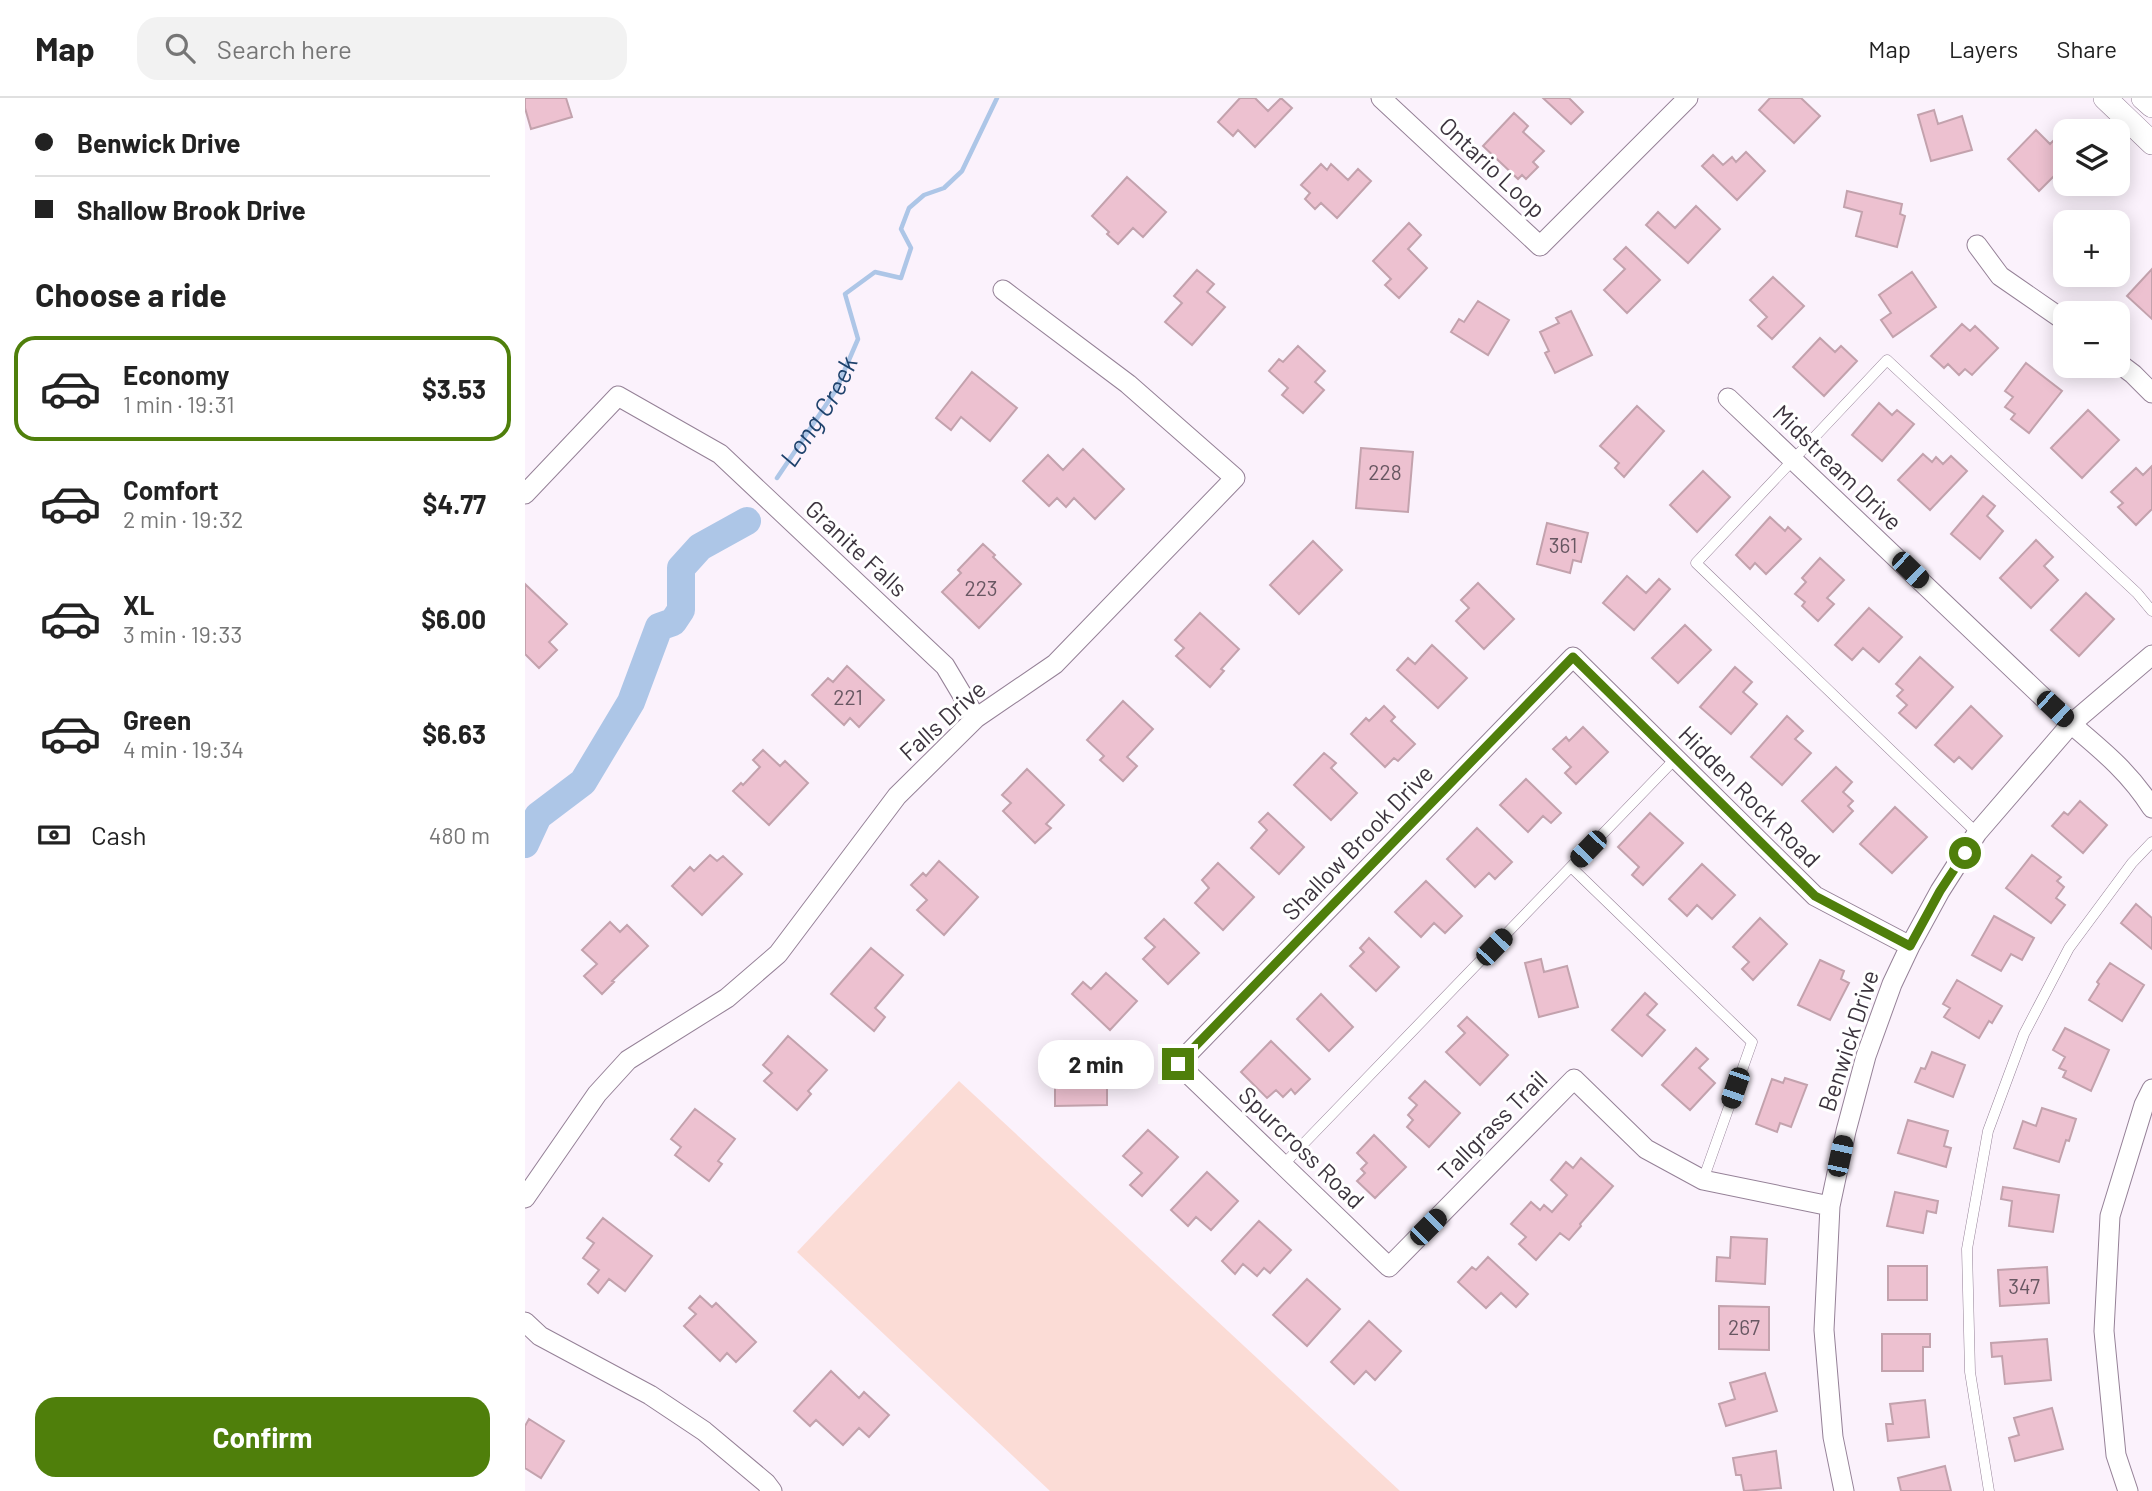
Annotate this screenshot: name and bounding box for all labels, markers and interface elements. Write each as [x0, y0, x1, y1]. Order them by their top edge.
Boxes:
search box [137, 17, 627, 80]
text: Map [35, 28, 95, 68]
icon: search [161, 29, 199, 67]
text: Search here [217, 33, 352, 64]
text: Map [1868, 34, 1911, 63]
text: Layers [1949, 34, 2018, 63]
text: Share [2056, 34, 2117, 63]
street label: Ontario Loop [1434, 110, 1552, 223]
map controls [2053, 119, 2130, 378]
button: layers [2053, 119, 2130, 196]
text: Benwick Drive [77, 127, 241, 158]
text: Shallow Brook Drive [77, 194, 306, 225]
button: + [2053, 210, 2130, 287]
text: Choose a ride [35, 275, 227, 313]
button: − [2053, 301, 2130, 378]
water label: Long Creek [772, 351, 863, 472]
icon: car [39, 357, 102, 420]
text: Economy [123, 359, 229, 390]
text: $3.53 [422, 373, 486, 404]
text: 1 min · 19:31 [123, 390, 235, 418]
street label: Midstream Drive [1767, 398, 1909, 536]
house number: 228 [1368, 459, 1402, 484]
icon: car [39, 472, 102, 535]
text: Comfort [123, 474, 219, 505]
text: $4.77 [423, 488, 486, 519]
street label: Granite Falls [800, 494, 914, 602]
text: 2 min · 19:32 [123, 505, 243, 533]
house number: 361 [1549, 532, 1577, 557]
car [1888, 548, 1933, 592]
house number: 223 [964, 575, 998, 600]
icon: car [39, 587, 102, 650]
text: XL [123, 589, 154, 620]
text: $6.00 [421, 603, 486, 634]
text: 3 min · 19:33 [123, 620, 242, 648]
street label: Falls Drive [893, 674, 991, 766]
house number: 221 [833, 684, 863, 709]
car [2033, 687, 2078, 731]
icon: car [39, 702, 102, 765]
text: Green [123, 704, 191, 735]
text: $6.63 [422, 718, 486, 749]
street label: Hidden Rock Road [1673, 719, 1827, 873]
text: 4 min · 19:34 [123, 735, 244, 763]
street label: Shallow Brook Drive [1275, 758, 1439, 926]
icon: cash [35, 816, 73, 854]
text: Cash [91, 819, 146, 850]
text: 480 m [429, 821, 490, 849]
car [1566, 827, 1611, 871]
route start [1949, 837, 1981, 869]
car [1472, 925, 1517, 969]
street label: Benwick Drive [1811, 966, 1884, 1115]
callout: 2 min [1038, 1040, 1153, 1088]
route end [1162, 1048, 1194, 1080]
text: 2 min [1068, 1050, 1124, 1078]
street label: Tallgrass Trail [1431, 1064, 1553, 1186]
car [1719, 1065, 1752, 1111]
street label: Spurcross Road [1233, 1080, 1371, 1214]
car [1826, 1133, 1855, 1179]
car [1406, 1205, 1451, 1249]
house number: 347 [2008, 1273, 2040, 1298]
house number: 267 [1728, 1314, 1760, 1339]
button: Confirm [35, 1397, 490, 1477]

